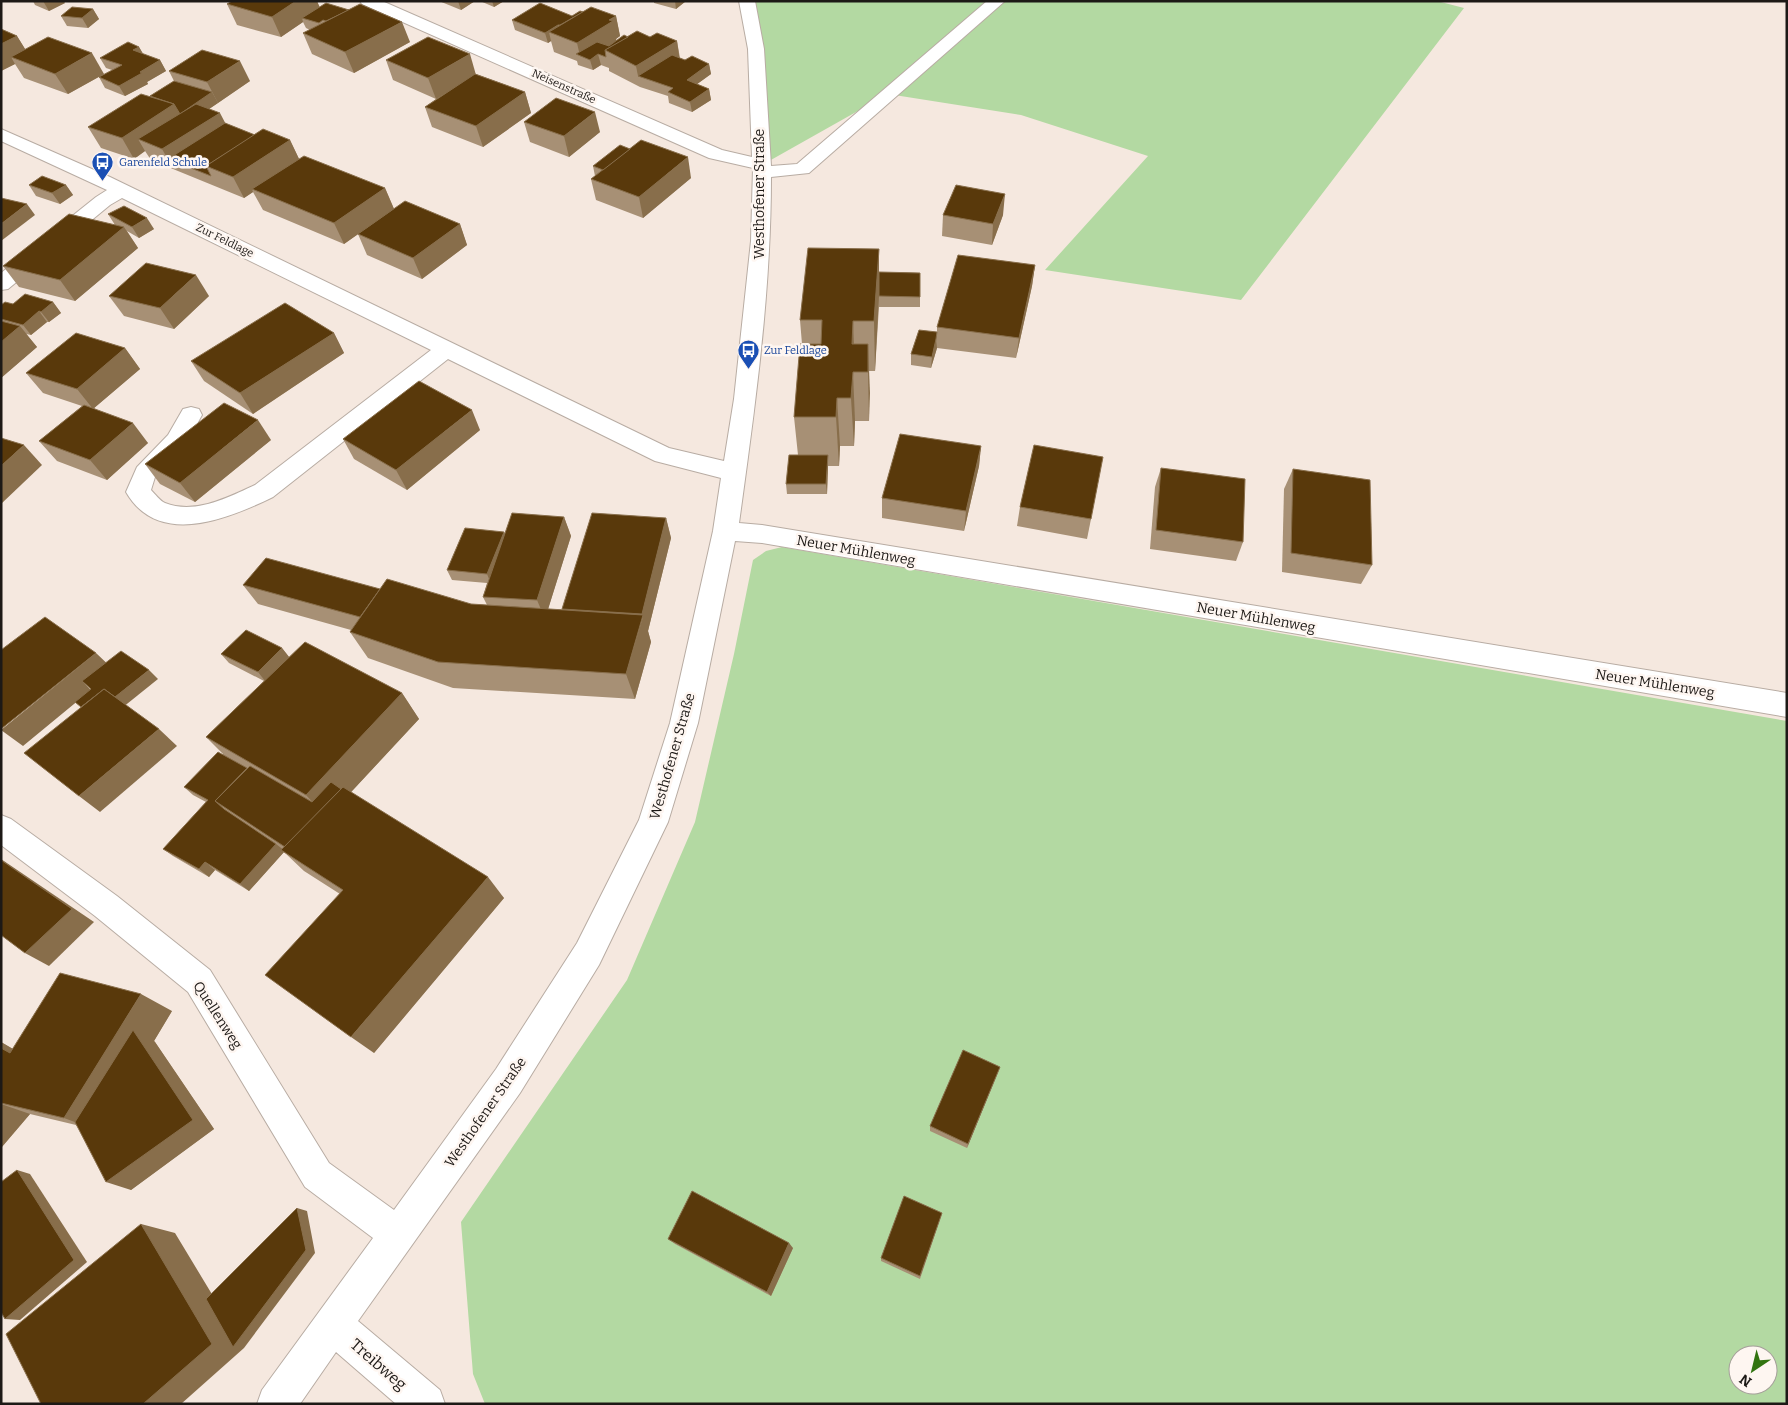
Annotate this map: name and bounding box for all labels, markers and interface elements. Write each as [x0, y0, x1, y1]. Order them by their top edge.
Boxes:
street label: Neisenstraße [530, 67, 598, 106]
street label: Westhofener Straße [751, 129, 768, 259]
bus stop icon: Garenfeld Schule [91, 150, 115, 181]
place label: Garenfeld Schule [119, 156, 207, 169]
street label: Zur Feldlage [194, 221, 256, 260]
bus stop icon: Zur Feldlage [736, 338, 760, 369]
place label: Zur Feldlage [764, 344, 827, 357]
street label: Neuer Mühlenweg [795, 532, 917, 569]
street label: Neuer Mühlenweg [1195, 599, 1317, 636]
street label: Neuer Mühlenweg [1594, 666, 1716, 701]
street label: Westhofener Straße [646, 691, 699, 821]
street label: Quellenweg [189, 978, 246, 1053]
street label: Westhofener Straße [441, 1054, 530, 1171]
street label: Treibweg [347, 1335, 411, 1394]
north arrow [1728, 1345, 1778, 1395]
text: N [1736, 1370, 1755, 1390]

